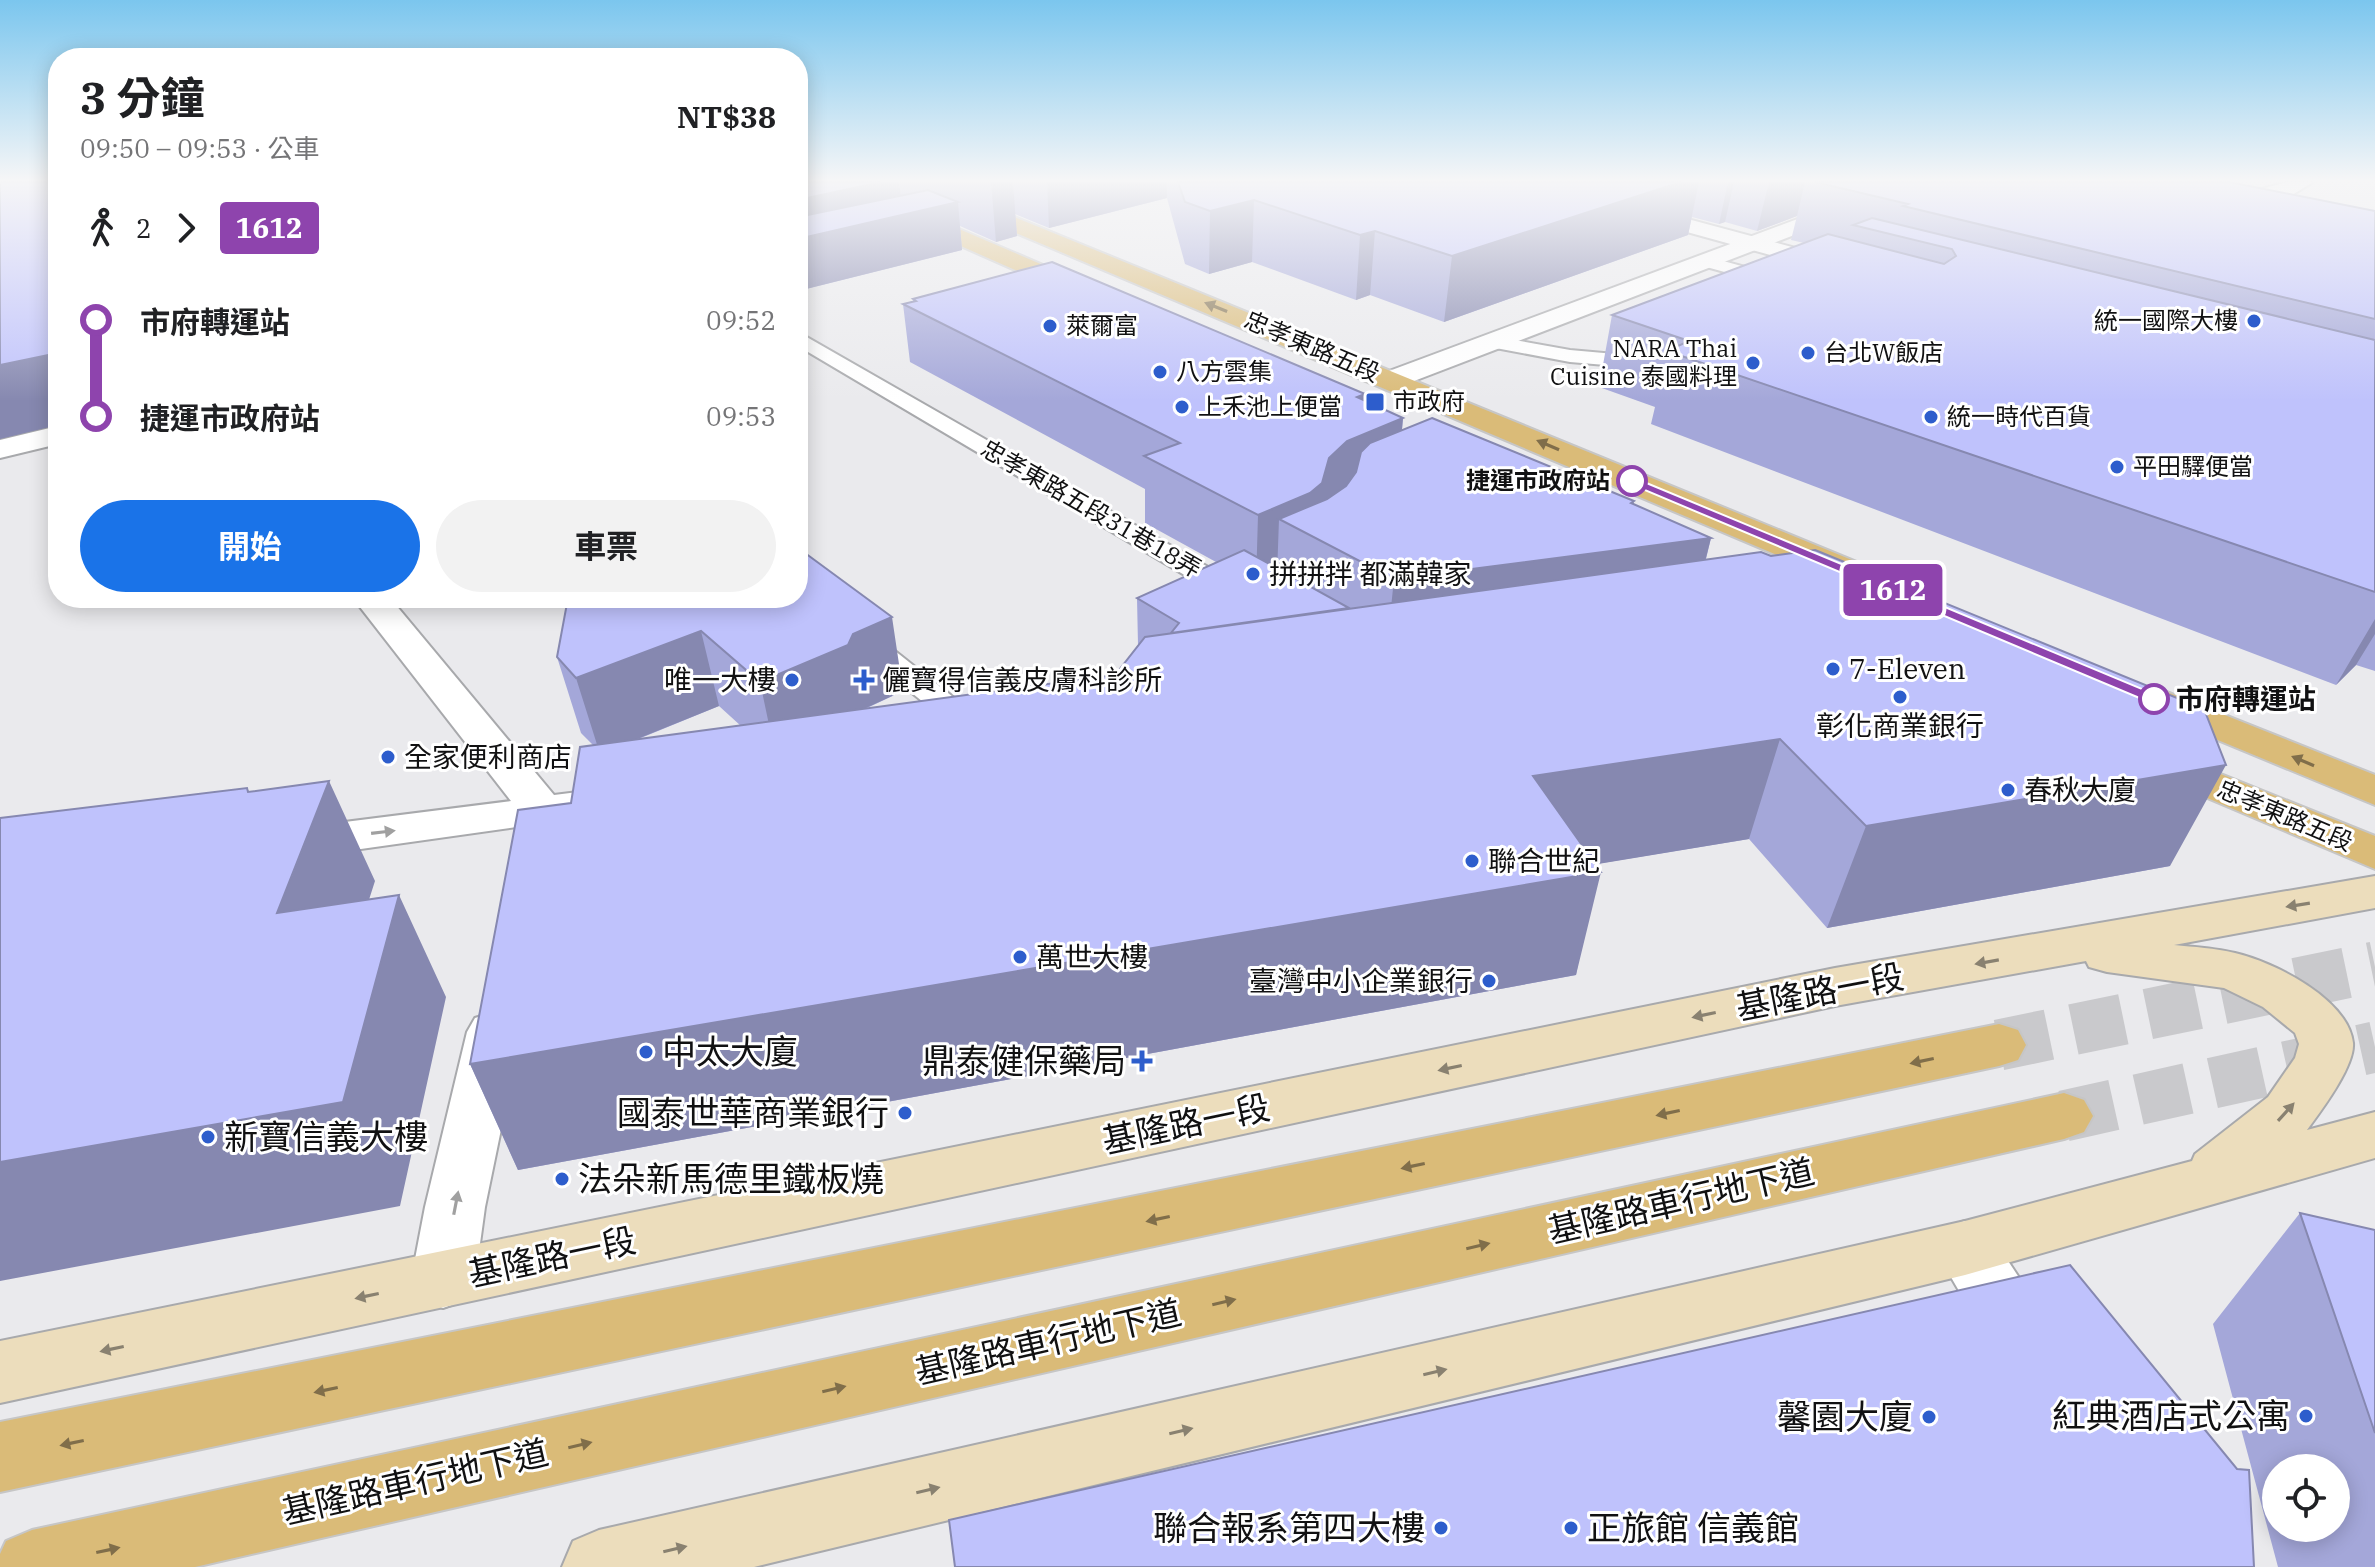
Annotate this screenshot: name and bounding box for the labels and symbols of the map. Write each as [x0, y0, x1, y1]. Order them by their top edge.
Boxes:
one-way arrow [1204, 300, 1228, 313]
street label: 忠孝東路五段 [1240, 303, 1385, 389]
place label: 統一國際大樓 [2094, 304, 2238, 336]
place label: 萊爾富 [1066, 309, 1138, 341]
marker: 統一國際大樓 [2245, 312, 2263, 330]
marker: 萊爾富 [1041, 317, 1059, 335]
place label: NARA Thai Cuisine 泰國料理 [1550, 332, 1737, 392]
place label: 台北W飯店 [1824, 336, 1943, 368]
marker: 台北W飯店 [1799, 344, 1817, 362]
marker: NARA Thai Cuisine 泰國料理 [1744, 354, 1762, 372]
place label: 八方雲集 [1176, 355, 1272, 387]
marker: 八方雲集 [1151, 363, 1169, 381]
place label: 市政府 [1393, 385, 1465, 417]
place label: 上禾池上便當 [1198, 390, 1342, 422]
marker: 市政府 [1364, 391, 1386, 413]
marker: 上禾池上便當 [1173, 398, 1191, 416]
place label: 統一時代百貨 [1947, 400, 2091, 432]
marker: 統一時代百貨 [1922, 408, 1940, 426]
street label: 忠孝東路五段31巷18弄 [975, 432, 1208, 584]
one-way arrow [1536, 439, 1560, 452]
place label: 平田驛便當 [2133, 450, 2253, 482]
marker: 平田驛便當 [2108, 458, 2126, 476]
place label: 捷運市政府站 [1466, 464, 1610, 496]
marker: 捷運市政府站 [1617, 466, 1647, 496]
place label: 拼拼拌 都滿韓家 [1269, 555, 1472, 592]
line badge: 1612 [1837, 564, 1949, 616]
marker: 拼拼拌 都滿韓家 [1244, 565, 1262, 583]
place label: 7-Eleven [1849, 650, 1966, 687]
marker: 7-Eleven [1824, 660, 1842, 678]
place label: 唯一大樓 [664, 661, 776, 698]
place label: 儷寶得信義皮膚科診所 [882, 661, 1162, 698]
marker: 儷寶得信義皮膚科診所 [853, 669, 875, 691]
marker: 唯一大樓 [783, 671, 801, 689]
place label: 市府轉運站 [2176, 680, 2316, 717]
marker: 市府轉運站 [2139, 684, 2169, 714]
marker: 彰化商業銀行 [1891, 688, 1909, 706]
place label: 彰化商業銀行 [1816, 707, 1984, 744]
place label: 全家便利商店 [404, 738, 572, 775]
marker: 全家便利商店 [379, 748, 397, 766]
one-way arrow [2291, 755, 2315, 768]
place label: 春秋大廈 [2024, 771, 2136, 808]
street label: 忠孝東路五段 [2213, 772, 2358, 858]
marker: 春秋大廈 [1999, 781, 2017, 799]
one-way arrow [371, 825, 396, 838]
place label: 聯合世紀 [1488, 842, 1600, 879]
marker: 聯合世紀 [1463, 852, 1481, 870]
one-way arrow [2285, 899, 2310, 911]
place label: 萬世大樓 [1036, 938, 1148, 975]
marker: 萬世大樓 [1011, 948, 1029, 966]
street label: 基隆路一段 [1732, 953, 1907, 1029]
one-way arrow [1974, 956, 1999, 968]
place label: 臺灣中小企業銀行 [1249, 962, 1473, 999]
marker: 臺灣中小企業銀行 [1480, 972, 1498, 990]
one-way arrow [1692, 1009, 1717, 1022]
place label: 中太大廈 [662, 1029, 798, 1073]
place label: 鼎泰健保藥局 [922, 1038, 1126, 1082]
marker: 中太大廈 [637, 1043, 655, 1061]
marker: 鼎泰健保藥局 [1133, 1052, 1151, 1070]
one-way arrow [1910, 1055, 1935, 1068]
one-way arrow [1437, 1062, 1462, 1075]
street label: 基隆路一段 [1098, 1084, 1274, 1162]
place label: 國泰世華商業銀行 [617, 1090, 889, 1134]
one-way arrow [2277, 1102, 2295, 1122]
marker: 國泰世華商業銀行 [896, 1104, 914, 1122]
one-way arrow [1655, 1107, 1680, 1120]
place label: 新寶信義大樓 [224, 1114, 428, 1158]
marker: 新寶信義大樓 [199, 1128, 217, 1146]
street label: 基隆路車行地下道 [1543, 1148, 1818, 1252]
place label: 法朵新馬德里鐵板燒 [578, 1156, 884, 1200]
one-way arrow [1400, 1160, 1425, 1173]
marker: 法朵新馬德里鐵板燒 [553, 1170, 571, 1188]
one-way arrow [451, 1191, 463, 1216]
one-way arrow [1146, 1213, 1171, 1225]
street label: 基隆路一段 [464, 1217, 640, 1295]
one-way arrow [1466, 1239, 1491, 1252]
street label: 基隆路車行地下道 [910, 1289, 1185, 1393]
one-way arrow [354, 1290, 379, 1303]
one-way arrow [1212, 1295, 1237, 1308]
one-way arrow [99, 1343, 124, 1355]
one-way arrow [1422, 1365, 1447, 1378]
one-way arrow [822, 1382, 847, 1395]
one-way arrow [314, 1384, 339, 1397]
place label: 紅典酒店式公寓 [2052, 1393, 2290, 1437]
place label: 馨園大廈 [1777, 1394, 1913, 1438]
marker: 紅典酒店式公寓 [2297, 1407, 2315, 1425]
marker: 馨園大廈 [1920, 1408, 1938, 1426]
one-way arrow [1169, 1424, 1194, 1437]
street label: 基隆路車行地下道 [277, 1429, 552, 1533]
one-way arrow [59, 1437, 84, 1450]
one-way arrow [568, 1438, 593, 1451]
one-way arrow [916, 1483, 941, 1496]
place label: 聯合報系第四大樓 [1153, 1505, 1425, 1549]
place label: 正旅館 信義館 [1587, 1505, 1799, 1549]
marker: 聯合報系第四大樓 [1432, 1519, 1450, 1537]
marker: 正旅館 信義館 [1562, 1519, 1580, 1537]
one-way arrow [663, 1542, 688, 1555]
one-way arrow [96, 1543, 121, 1556]

